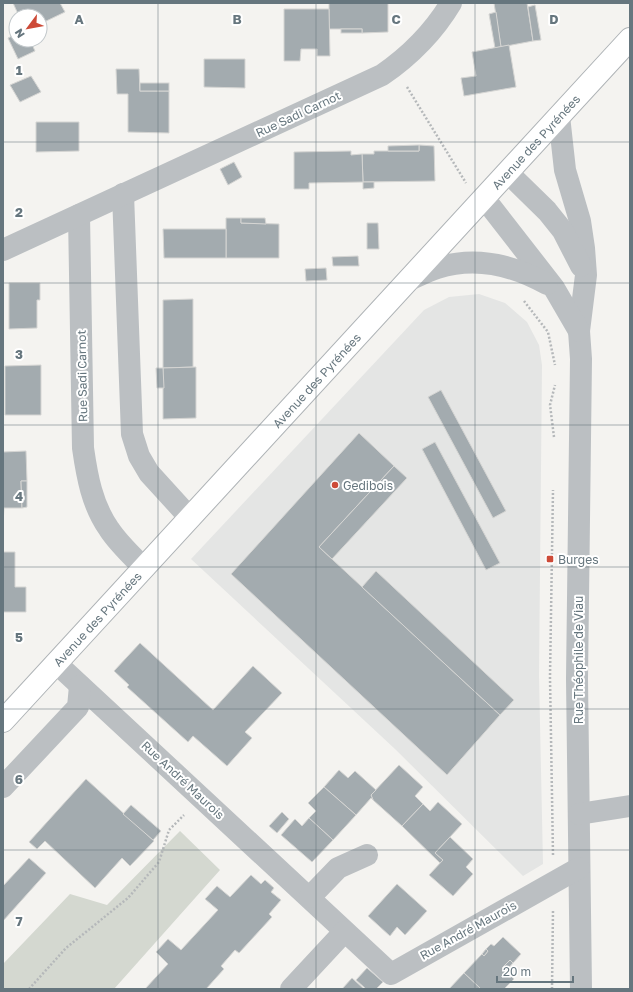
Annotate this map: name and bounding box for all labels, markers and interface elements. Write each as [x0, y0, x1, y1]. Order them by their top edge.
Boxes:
north arrow [8, 8, 48, 48]
text: A [74, 11, 84, 27]
text: B [232, 11, 242, 27]
text: C [391, 11, 401, 27]
text: D [549, 11, 559, 27]
text: N [11, 27, 27, 41]
text: 1 [16, 62, 23, 78]
street label: Rue Sadi Carnot [253, 88, 343, 140]
street label: Avenue des Pyrénées [488, 91, 583, 192]
text: 2 [15, 204, 23, 220]
street label: Rue Sadi Carnot [74, 330, 90, 422]
street label: Avenue des Pyrénées [269, 330, 364, 431]
text: 3 [15, 346, 23, 362]
place label: Gedibois [343, 478, 393, 493]
marker: Gedibois [330, 480, 340, 490]
text: 4 [15, 488, 23, 504]
place label: Burges [558, 552, 599, 567]
marker: Burges [545, 554, 555, 564]
street label: Avenue des Pyrénées [50, 568, 144, 669]
street label: Rue Théophile de Viau [571, 596, 586, 724]
text: 5 [15, 629, 23, 645]
street label: Rue André Maurois [138, 738, 228, 822]
text: 6 [15, 771, 23, 787]
street label: Rue André Maurois [417, 897, 519, 963]
text: 7 [15, 913, 23, 929]
scale bar [497, 958, 573, 984]
text: 20 m [503, 964, 531, 979]

